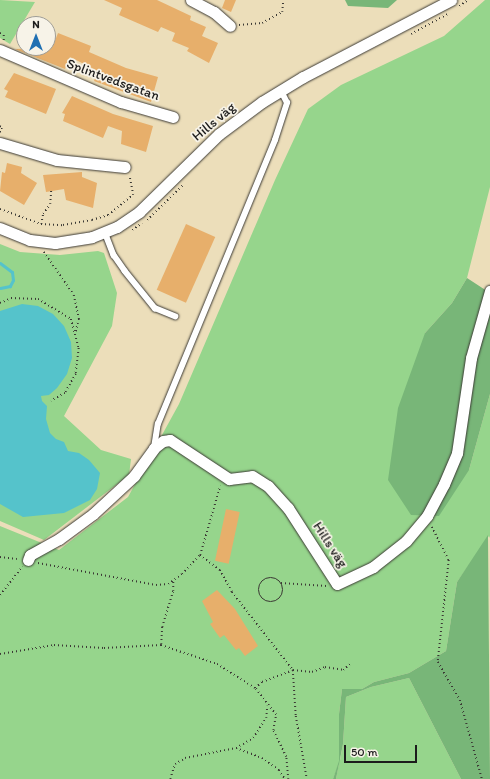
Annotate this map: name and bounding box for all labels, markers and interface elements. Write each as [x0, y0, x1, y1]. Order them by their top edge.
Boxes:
north arrow [16, 16, 56, 56]
text: N [32, 18, 40, 31]
street label: Splintvedsgatan [64, 55, 162, 105]
street label: Hills väg [189, 99, 239, 145]
street label: Hills väg [309, 519, 351, 571]
scale bar [346, 737, 419, 763]
text: 50 m [351, 745, 377, 759]

